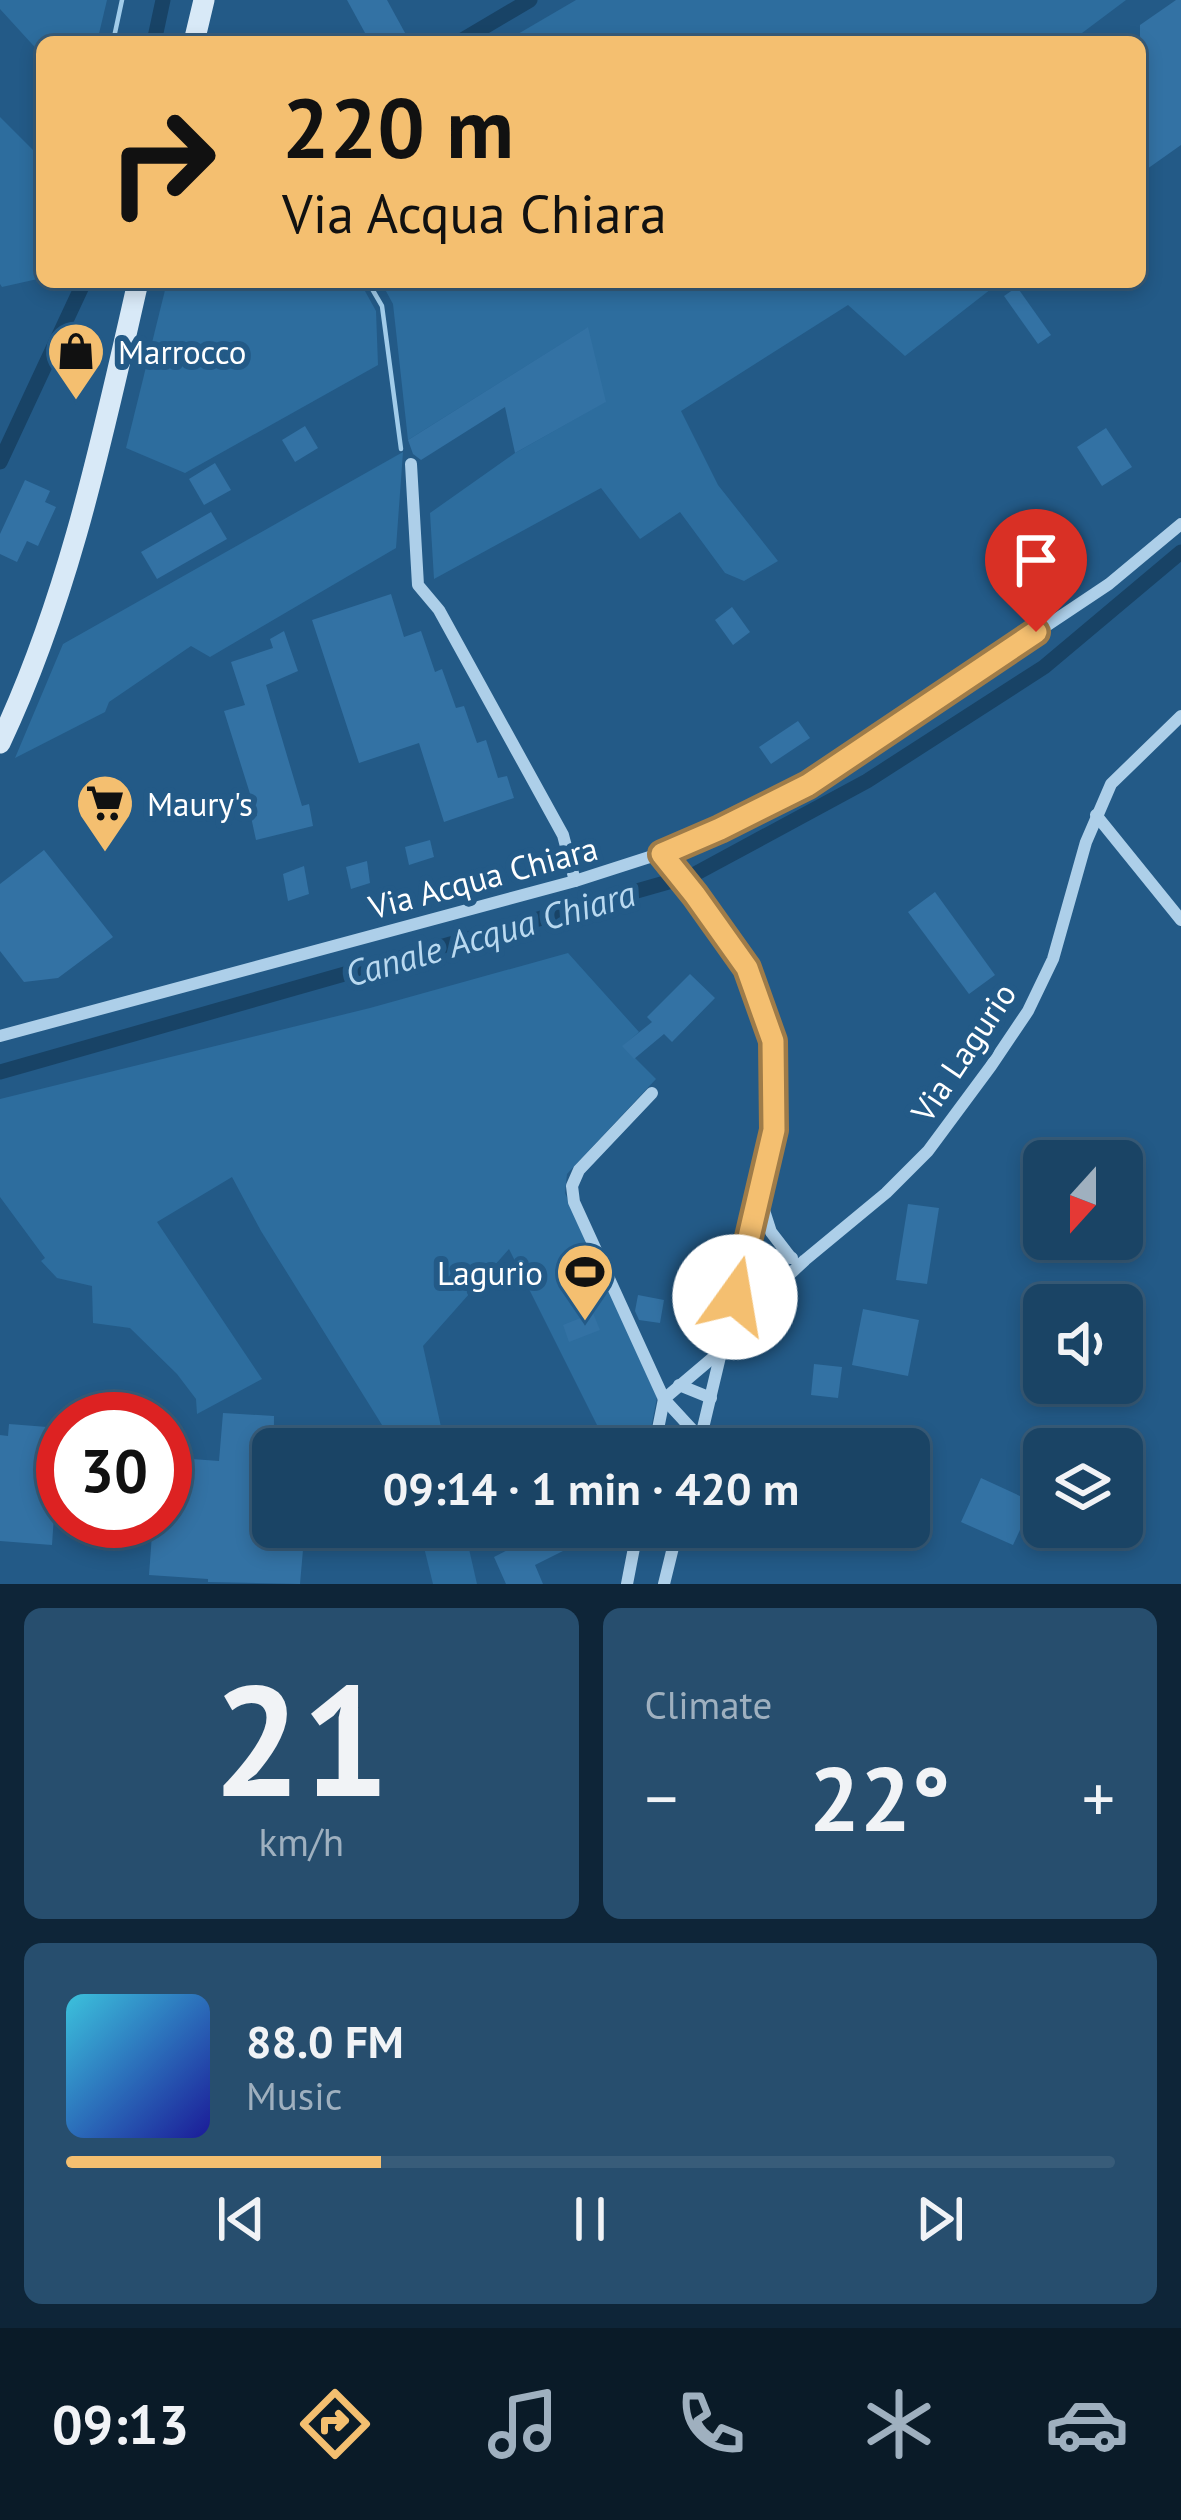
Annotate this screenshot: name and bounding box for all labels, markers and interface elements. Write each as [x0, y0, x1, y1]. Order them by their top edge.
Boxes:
text: 220 m [282, 72, 514, 181]
icon: right [84, 84, 240, 240]
text: Via Acqua Chiara [282, 178, 667, 248]
shop icon: Marrocco [45, 320, 107, 402]
place label: Marrocco [118, 330, 247, 373]
pin [985, 509, 1087, 632]
icon: arrive [1003, 527, 1069, 593]
supermarket icon: Maury's [74, 772, 136, 854]
place label: Maury's [147, 782, 253, 825]
street label: Via Acqua Chiara [363, 826, 602, 928]
water label: Canale Acqua Chiara [340, 869, 641, 997]
street label: Via Lagurio [900, 974, 1025, 1131]
north arrow [1023, 1140, 1143, 1260]
map controls [1023, 1140, 1143, 1548]
position arrow [672, 1234, 798, 1360]
sports icon: Lagurio [554, 1241, 616, 1323]
place label: Lagurio [437, 1251, 543, 1294]
button: sound [1023, 1284, 1143, 1404]
speed limit sign: 30 [36, 1392, 192, 1548]
button: layers [1023, 1428, 1143, 1548]
text: 09:14 · 1 min · 420 m [383, 1459, 799, 1517]
text: 21 [213, 1637, 390, 1839]
text: Climate [645, 1679, 772, 1730]
text: 22° [809, 1739, 950, 1856]
text: − [645, 1755, 678, 1840]
text: + [1082, 1755, 1115, 1840]
text: km/h [259, 1816, 344, 1867]
text: 88.0 FM [246, 2012, 404, 2070]
text: Music [246, 2070, 342, 2121]
icon: previous [208, 2186, 274, 2252]
icon: pause [557, 2186, 623, 2252]
icon: next [907, 2186, 973, 2252]
icon: directions [293, 2382, 377, 2466]
icon: music [481, 2382, 565, 2466]
icon: phone [669, 2382, 753, 2466]
icon: climate [857, 2382, 941, 2466]
icon: car [1045, 2382, 1129, 2466]
text: 09:13 [52, 2389, 189, 2459]

